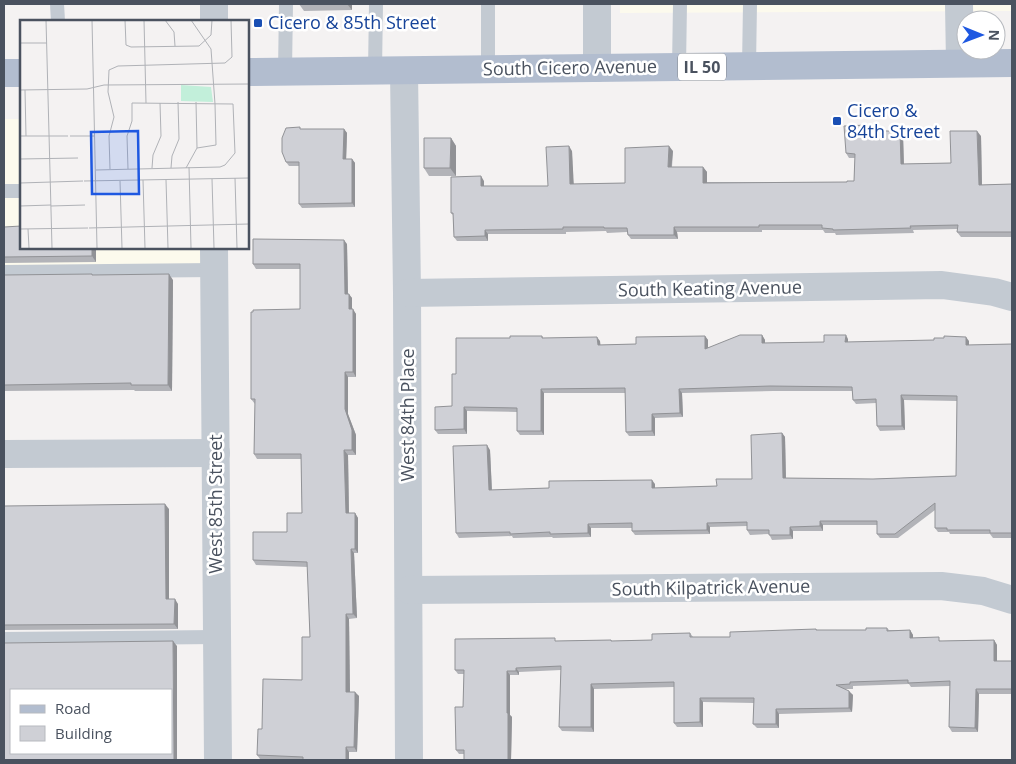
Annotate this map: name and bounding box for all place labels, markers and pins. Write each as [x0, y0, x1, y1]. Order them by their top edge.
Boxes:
place label: Cicero & 85th Street [268, 10, 436, 34]
marker: Cicero & 85th Street [252, 17, 264, 29]
place label: Cicero & 84th Street [847, 98, 940, 143]
marker: Cicero & 84th Street [831, 115, 843, 127]

